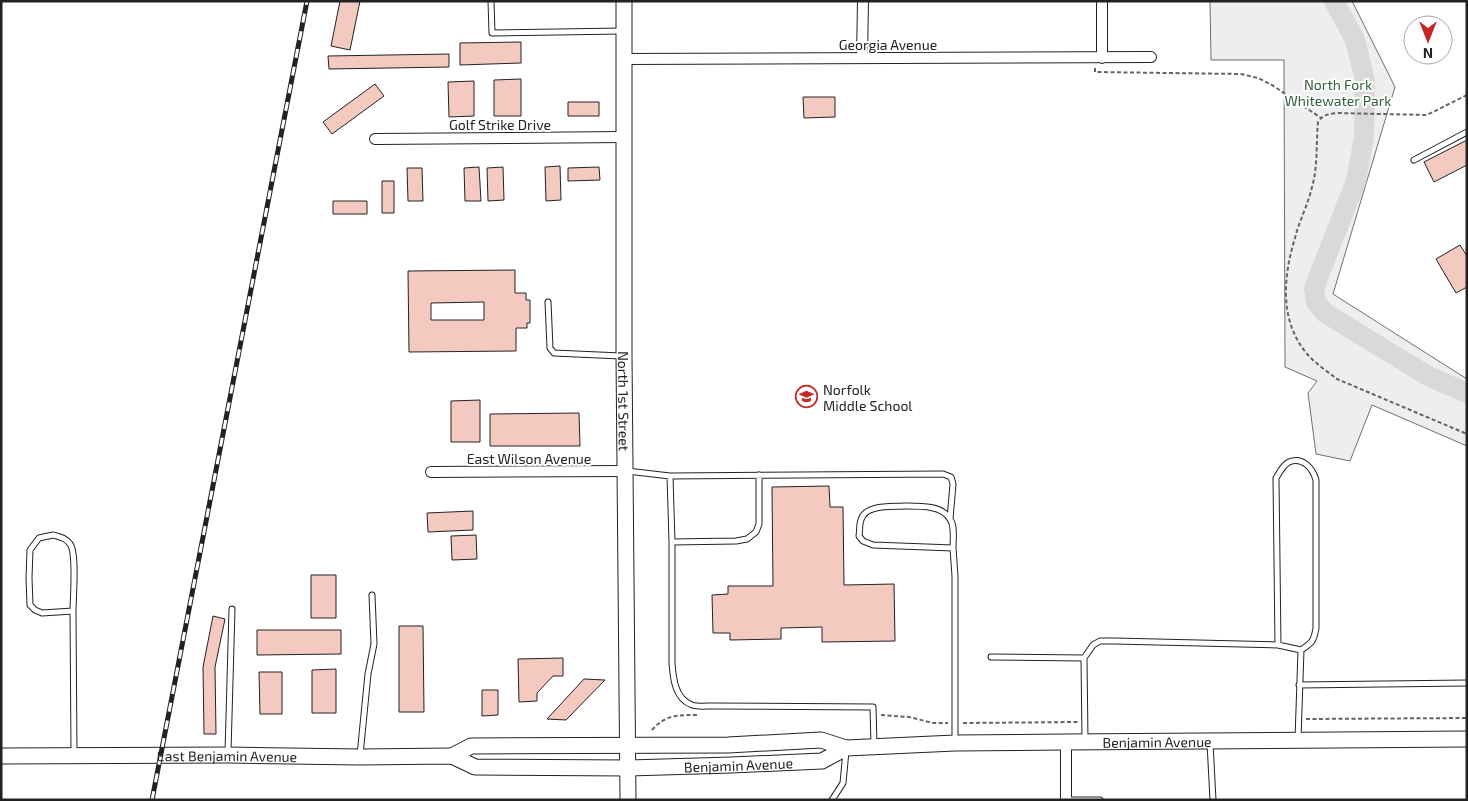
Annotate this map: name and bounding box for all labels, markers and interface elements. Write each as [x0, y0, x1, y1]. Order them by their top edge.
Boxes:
north arrow [1403, 15, 1453, 65]
street label: Georgia Avenue [839, 36, 937, 53]
text: N [1423, 45, 1433, 62]
park label: North Fork Whitewater Park [1285, 76, 1391, 109]
street label: Golf Strike Drive [449, 116, 551, 133]
street label: North 1st Street [616, 351, 633, 451]
place label: Norfolk Middle School [823, 381, 913, 414]
school or university icon: Norfolk Middle School [795, 385, 819, 409]
street label: East Wilson Avenue [467, 450, 591, 467]
street label: Benjamin Avenue [1102, 732, 1212, 750]
street label: East Benjamin Avenue [157, 746, 297, 765]
street label: Benjamin Avenue [684, 754, 793, 775]

